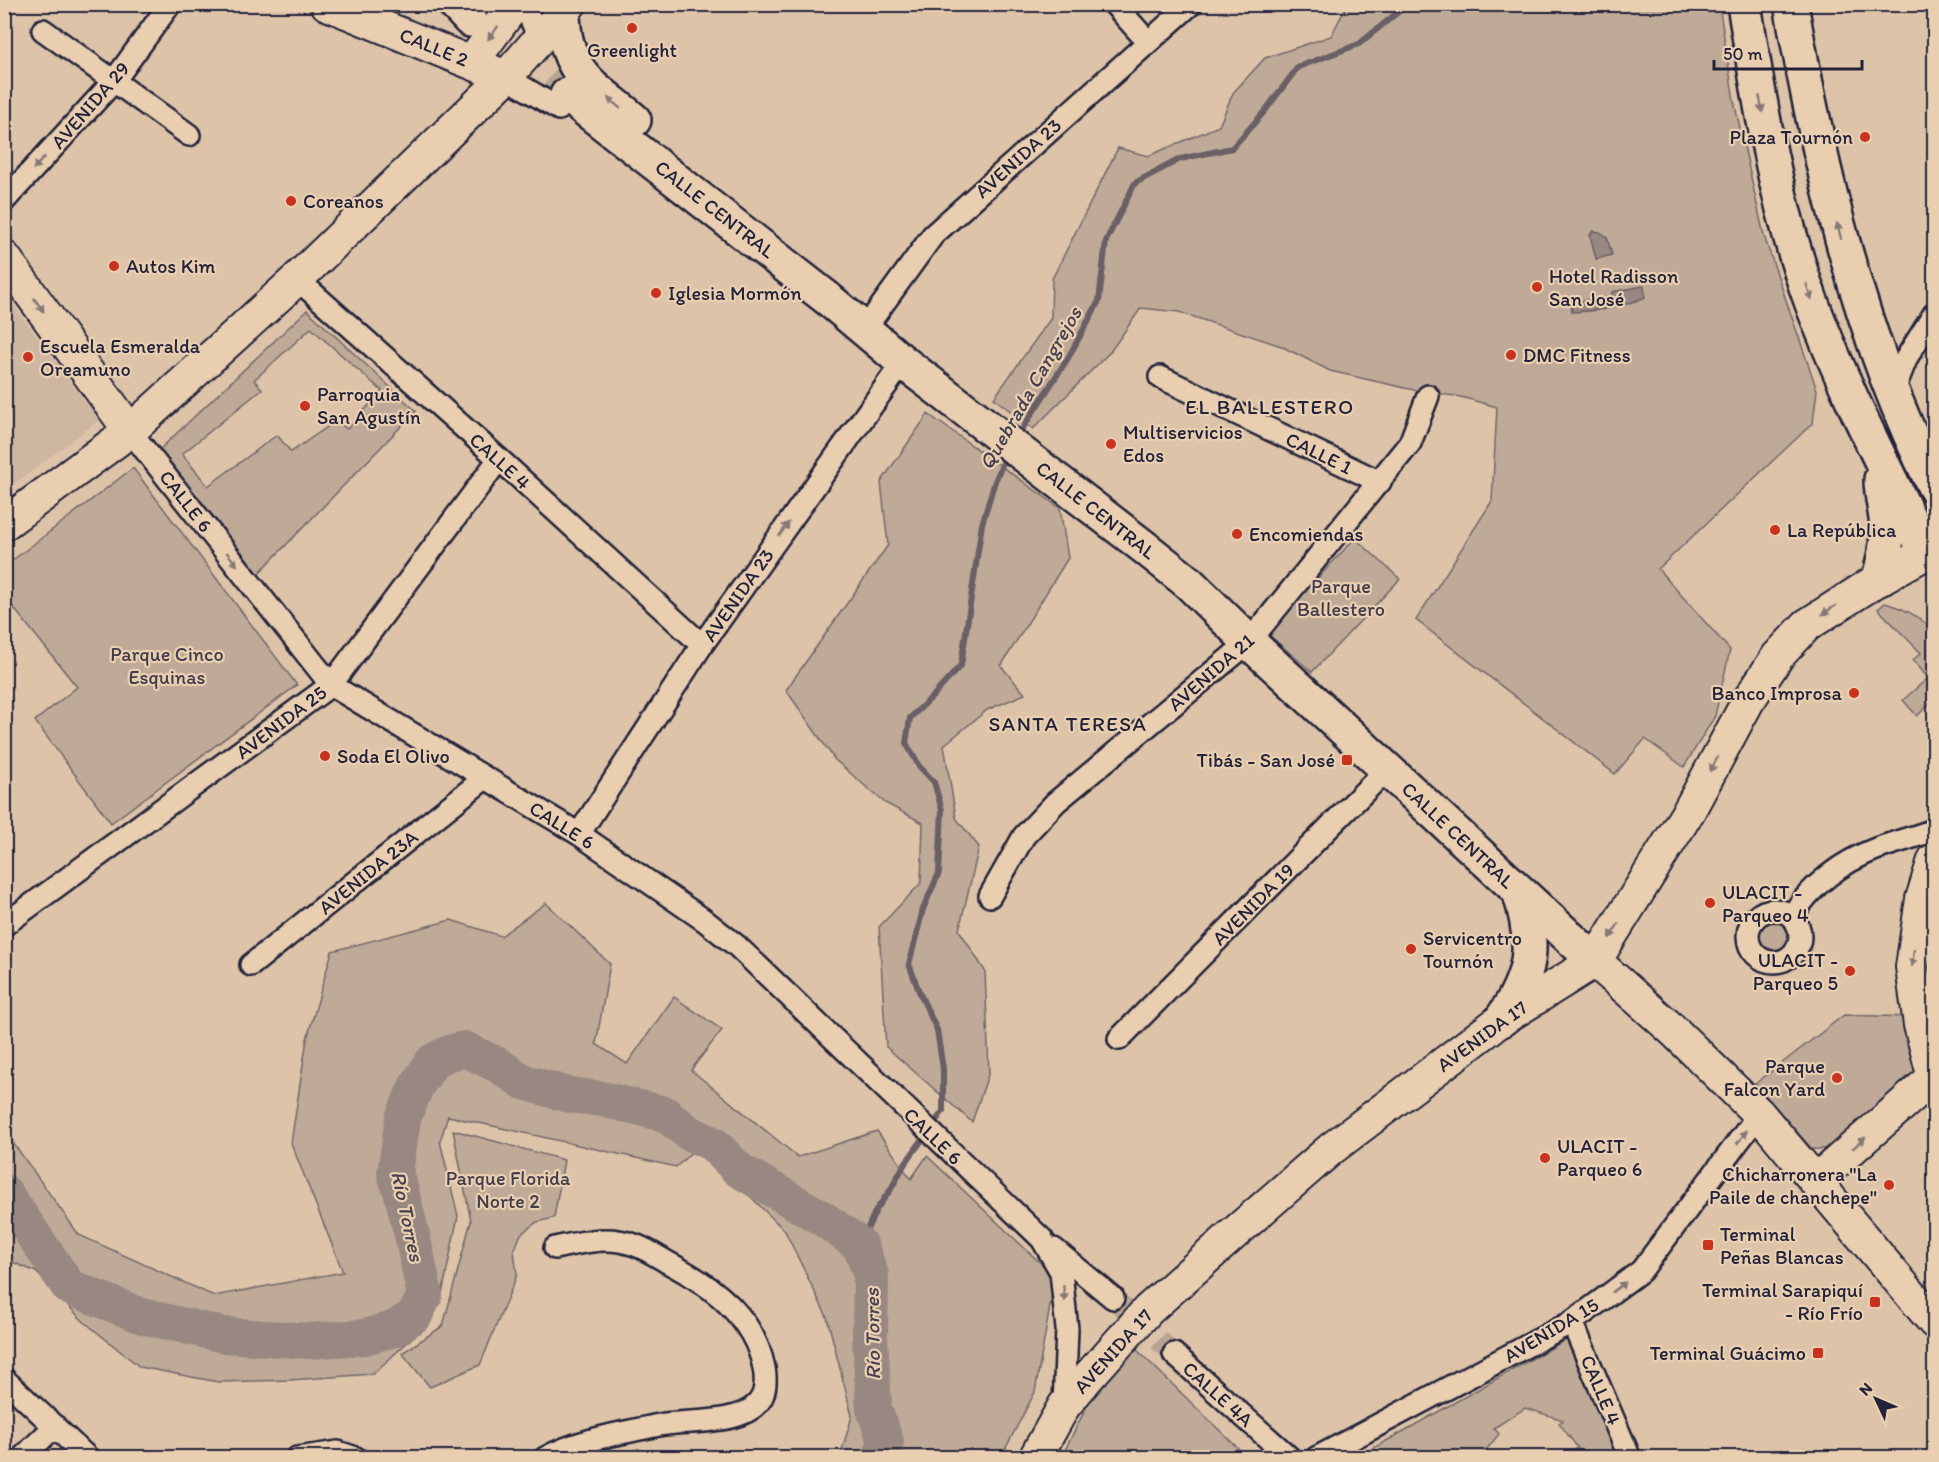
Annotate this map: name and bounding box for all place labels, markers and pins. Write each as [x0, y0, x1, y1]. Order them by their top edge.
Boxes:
marker: Greenlight [625, 21, 639, 35]
place label: Greenlight [587, 38, 677, 62]
place label: Plaza Tournón [1729, 125, 1853, 149]
marker: Plaza Tournón [1858, 130, 1872, 144]
place label: Coreanos [303, 189, 384, 213]
marker: Coreanos [284, 194, 298, 208]
place label: Autos Kim [126, 254, 216, 278]
marker: Autos Kim [107, 259, 121, 273]
place label: Hotel Radisson San José [1549, 264, 1678, 311]
marker: Hotel Radisson San José [1530, 280, 1544, 294]
place label: Iglesia Mormón [668, 281, 802, 305]
marker: Iglesia Mormón [649, 286, 663, 300]
place label: Escuela Esmeralda Oreamuno [40, 334, 201, 381]
place label: DMC Fitness [1523, 343, 1631, 367]
marker: DMC Fitness [1504, 348, 1518, 362]
marker: Escuela Esmeralda Oreamuno [21, 350, 35, 364]
place label: Parroquia San Agustín [317, 382, 421, 429]
marker: Parroquia San Agustín [298, 399, 312, 413]
place label: Multiservicios Edos [1123, 420, 1243, 467]
marker: Multiservicios Edos [1104, 437, 1118, 451]
place label: La República [1787, 518, 1897, 542]
place label: Encomiendas [1249, 522, 1364, 546]
marker: La República [1768, 523, 1782, 537]
marker: Encomiendas [1230, 527, 1244, 541]
place label: Banco Improsa [1712, 681, 1843, 705]
marker: Banco Improsa [1847, 686, 1861, 700]
place label: Soda El Olivo [337, 744, 450, 768]
place label: Tibás - San José [1197, 748, 1335, 772]
marker: Soda El Olivo [318, 749, 332, 763]
marker: Tibás - San José [1340, 753, 1354, 767]
place label: ULACIT - Parqueo 4 [1722, 880, 1809, 927]
marker: ULACIT - Parqueo 4 [1703, 896, 1717, 910]
place label: Servicentro Tournón [1423, 926, 1522, 973]
marker: Servicentro Tournón [1404, 942, 1418, 956]
place label: ULACIT - Parqueo 5 [1753, 948, 1838, 995]
marker: ULACIT - Parqueo 5 [1843, 964, 1857, 978]
place label: Parque Falcon Yard [1724, 1054, 1825, 1101]
marker: Parque Falcon Yard [1830, 1071, 1844, 1085]
place label: ULACIT - Parqueo 6 [1557, 1134, 1642, 1181]
marker: ULACIT - Parqueo 6 [1538, 1151, 1552, 1165]
place label: Chicharronera "La Paile de chanchepe" [1709, 1162, 1878, 1209]
marker: Chicharronera "La Paile de chanchepe" [1882, 1178, 1896, 1192]
place label: Terminal Peñas Blancas [1720, 1222, 1844, 1269]
marker: Terminal Peñas Blancas [1701, 1238, 1715, 1252]
place label: Terminal Sarapiquí - Río Frío [1702, 1278, 1863, 1325]
marker: Terminal Sarapiquí - Río Frío [1868, 1295, 1882, 1309]
place label: Terminal Guácimo [1650, 1341, 1806, 1365]
marker: Terminal Guácimo [1811, 1346, 1825, 1360]

